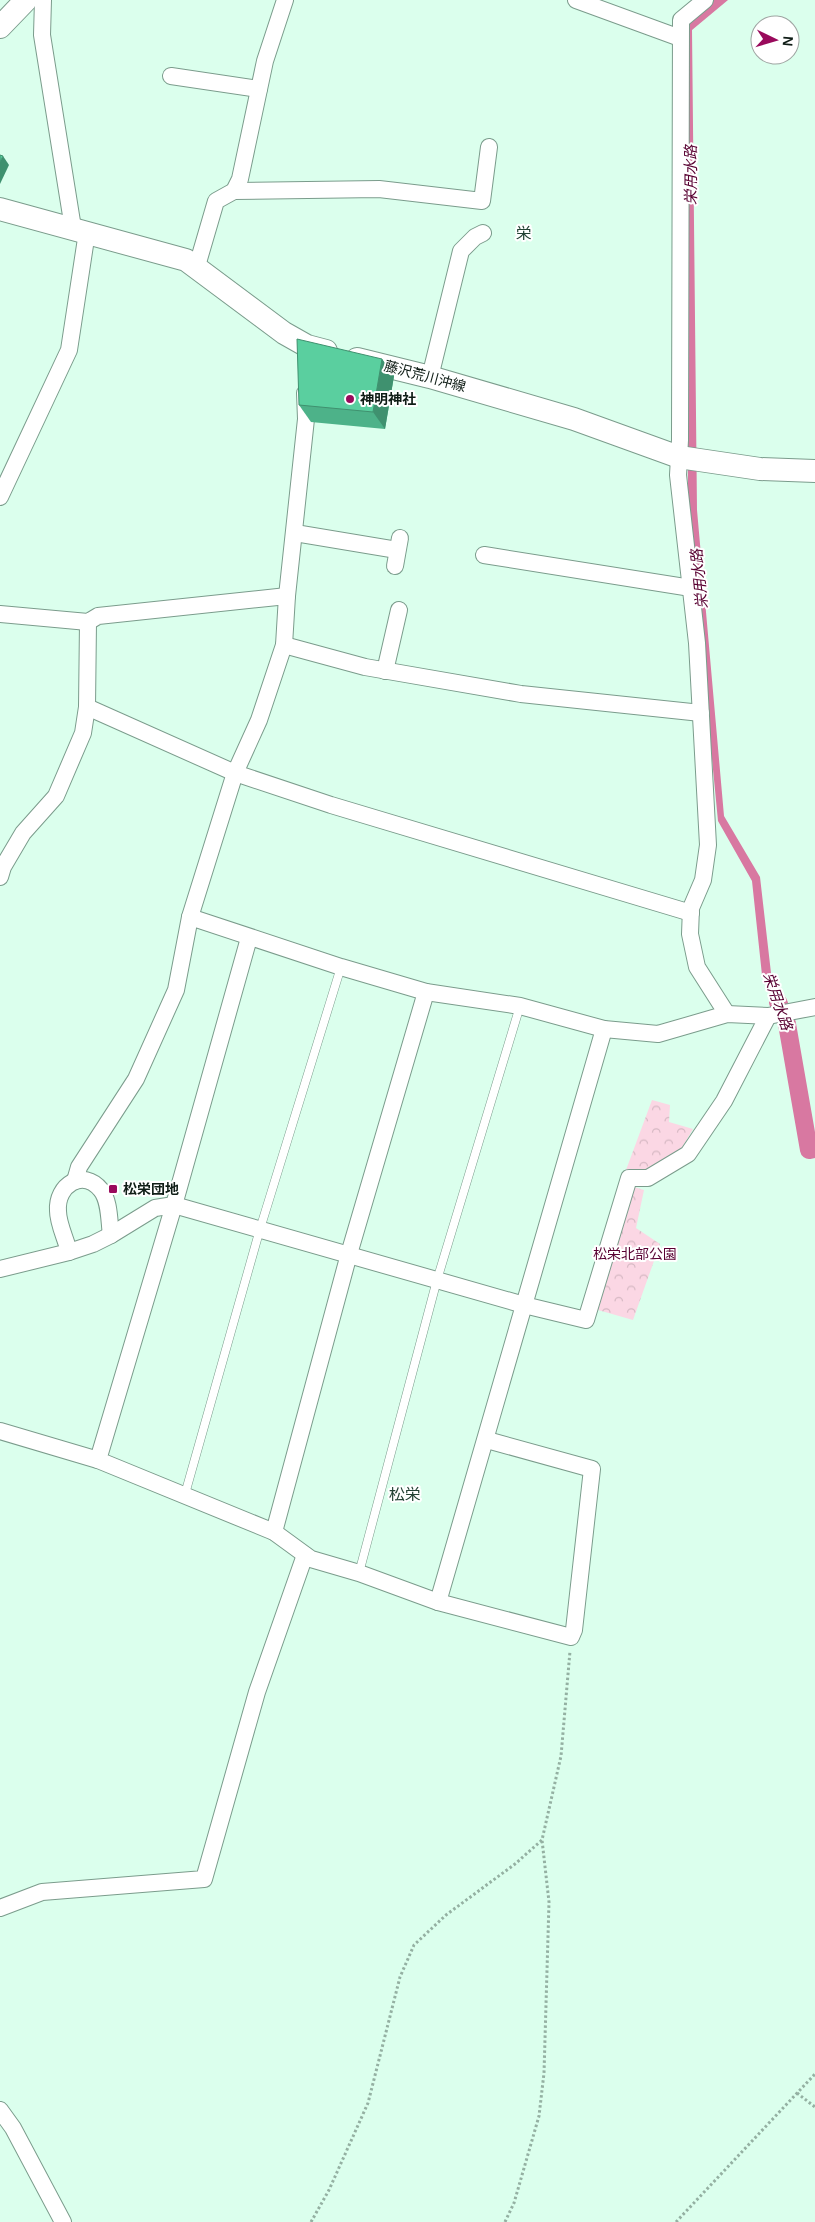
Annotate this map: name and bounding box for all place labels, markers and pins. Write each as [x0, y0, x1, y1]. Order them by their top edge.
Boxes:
place label: 神明神社 [360, 391, 416, 407]
marker: 神明神社 [344, 393, 356, 405]
place label: 松栄団地 [123, 1181, 179, 1197]
marker: 松栄団地 [107, 1183, 119, 1195]

